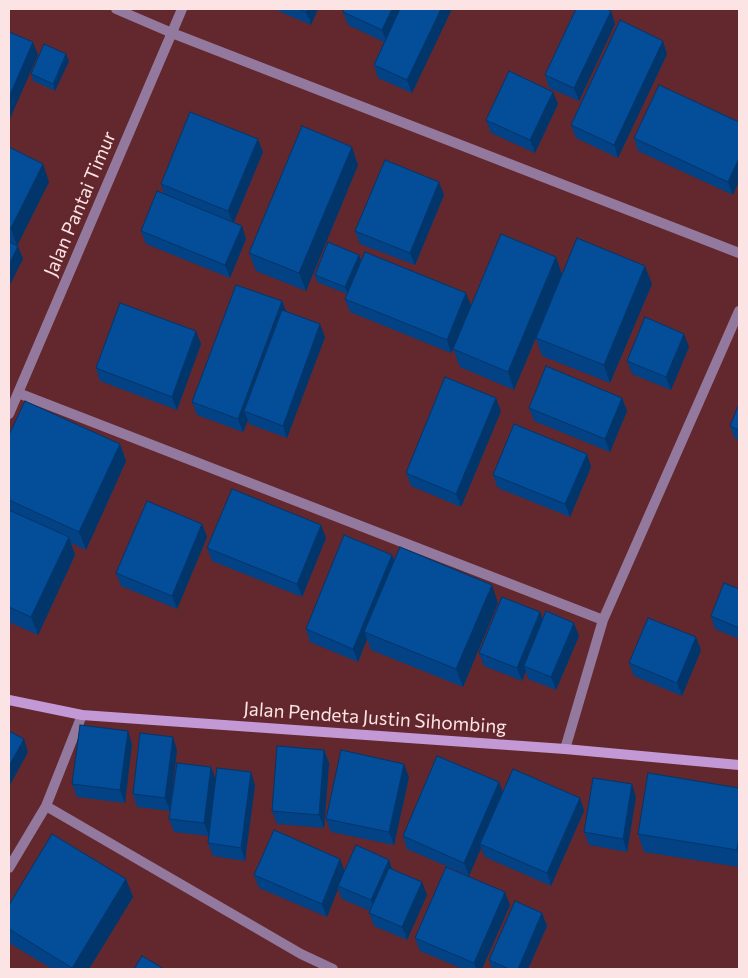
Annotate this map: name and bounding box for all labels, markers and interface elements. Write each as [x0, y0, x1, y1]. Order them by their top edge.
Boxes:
street label: Jalan Pantai Timur [39, 128, 121, 280]
street label: Jalan Pendeta Justin Sihombing [243, 697, 507, 739]

